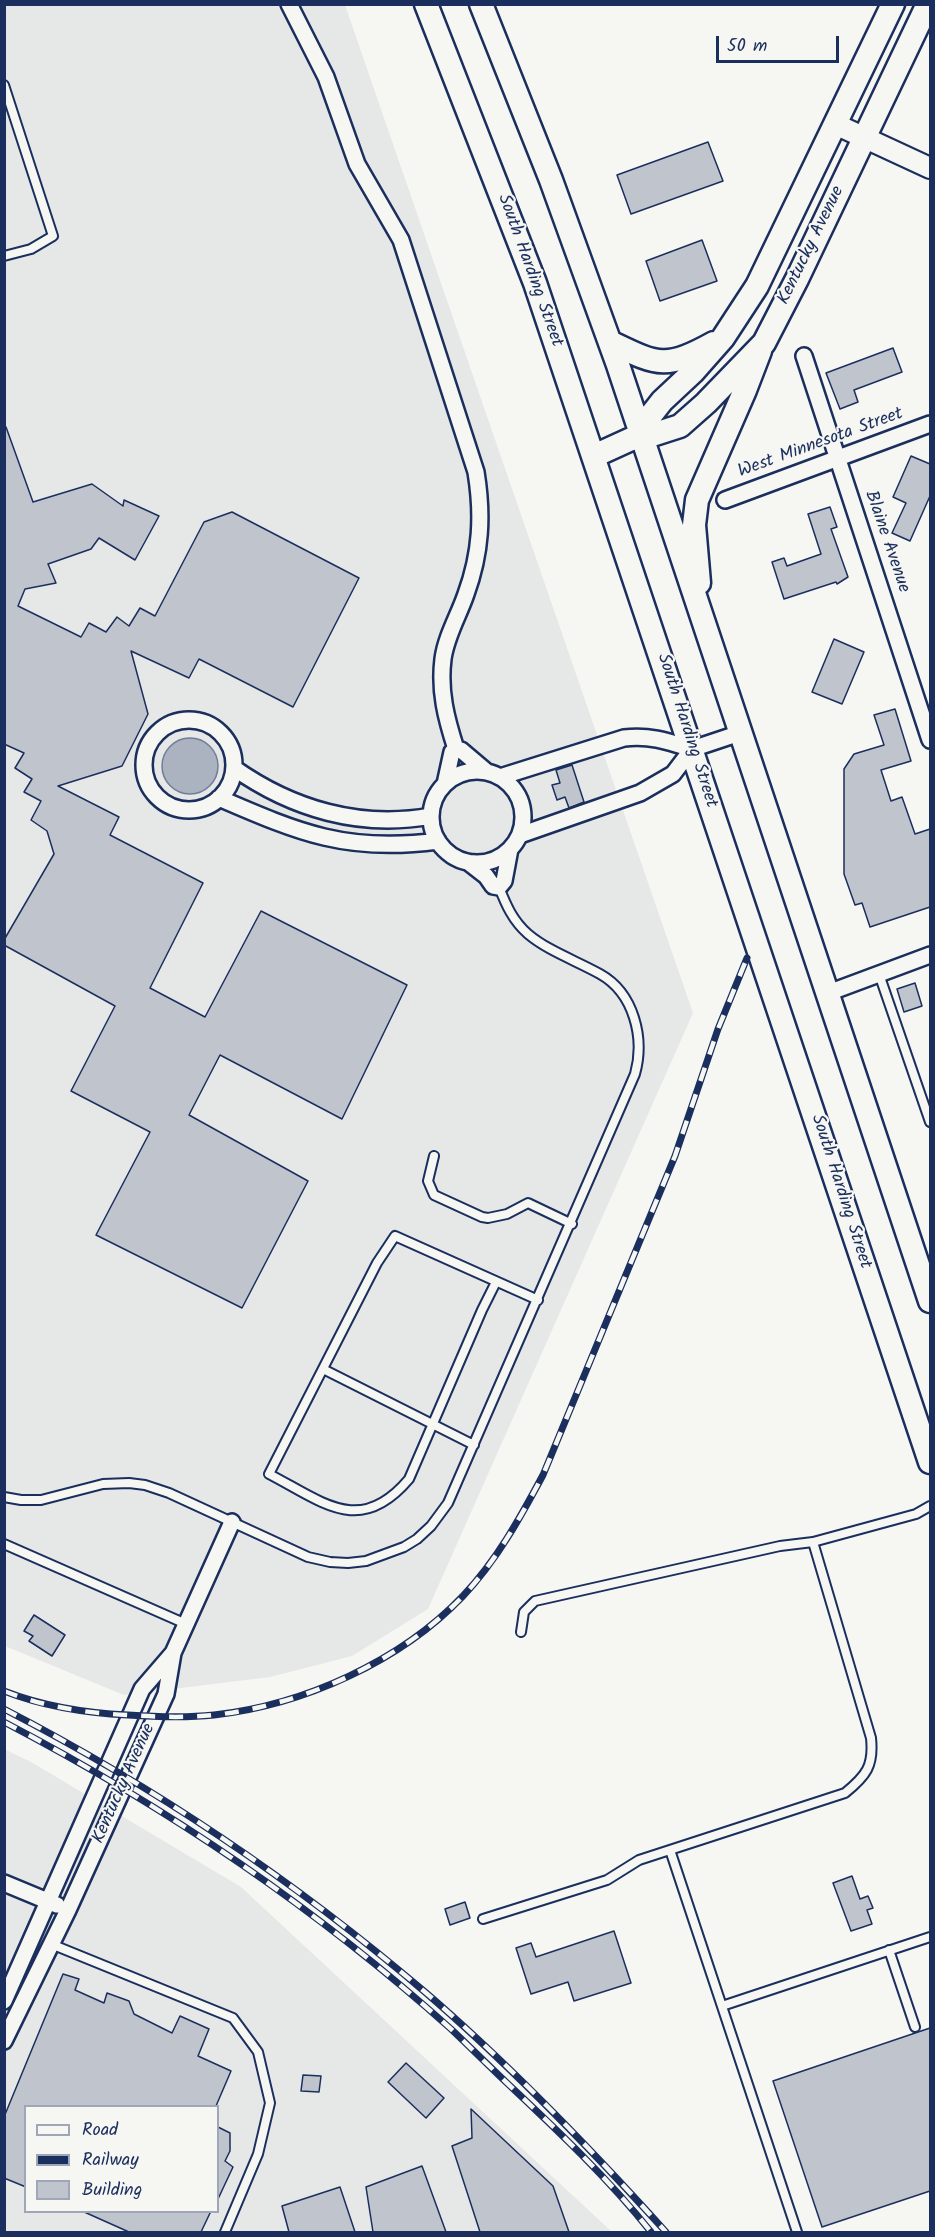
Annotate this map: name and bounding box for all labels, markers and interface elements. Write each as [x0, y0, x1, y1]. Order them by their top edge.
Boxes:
scale bar [719, 24, 842, 62]
text: 50 m [727, 32, 767, 61]
street label: Kentucky Avenue [774, 183, 850, 309]
street label: South Harding Street [491, 192, 567, 350]
street label: West Minnesota Street [736, 404, 906, 484]
street label: Blaine Avenue [858, 488, 914, 596]
street label: South Harding Street [651, 651, 721, 811]
street label: South Harding Street [805, 1112, 875, 1272]
street label: Kentucky Avenue [89, 1721, 161, 1847]
legend [24, 2105, 219, 2213]
text: Road [82, 2116, 118, 2145]
text: Railway [82, 2146, 139, 2175]
text: Building [82, 2176, 142, 2205]

